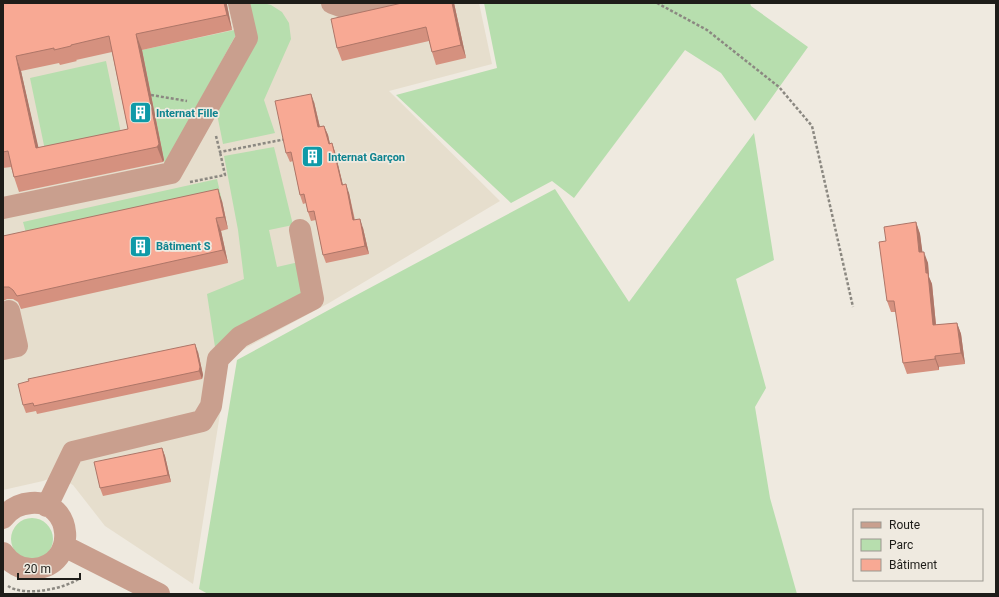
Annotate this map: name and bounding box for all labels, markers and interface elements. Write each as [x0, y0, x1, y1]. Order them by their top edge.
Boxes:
building icon: Internat Fille [128, 100, 154, 126]
place label: Internat Fille [156, 107, 218, 120]
building icon: Internat Garçon [300, 144, 326, 170]
place label: Internat Garçon [328, 151, 405, 164]
building icon: Bâtiment S [128, 233, 154, 259]
place label: Bâtiment S [156, 240, 211, 253]
legend [853, 509, 983, 581]
text: Route [889, 518, 920, 532]
text: Parc [889, 538, 913, 552]
scale bar [18, 555, 80, 581]
text: Bâtiment [889, 558, 937, 572]
text: 20 m [24, 562, 51, 576]

